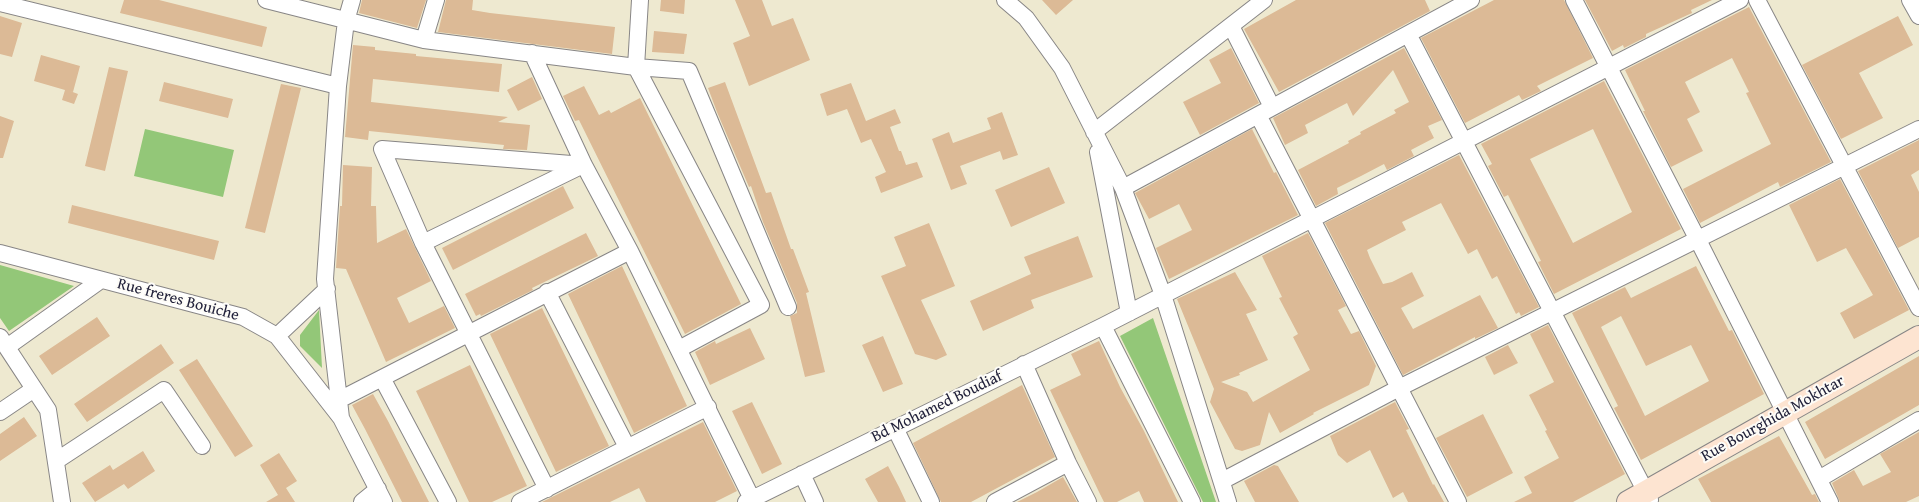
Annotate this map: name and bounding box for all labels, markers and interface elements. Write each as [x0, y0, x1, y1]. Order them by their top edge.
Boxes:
street label: Rue freres Bouiche [115, 275, 241, 325]
street label: Bd Mohamed Boudiaf [868, 367, 1006, 447]
street label: Rue Bourghida Mokhtar [1698, 372, 1848, 466]

